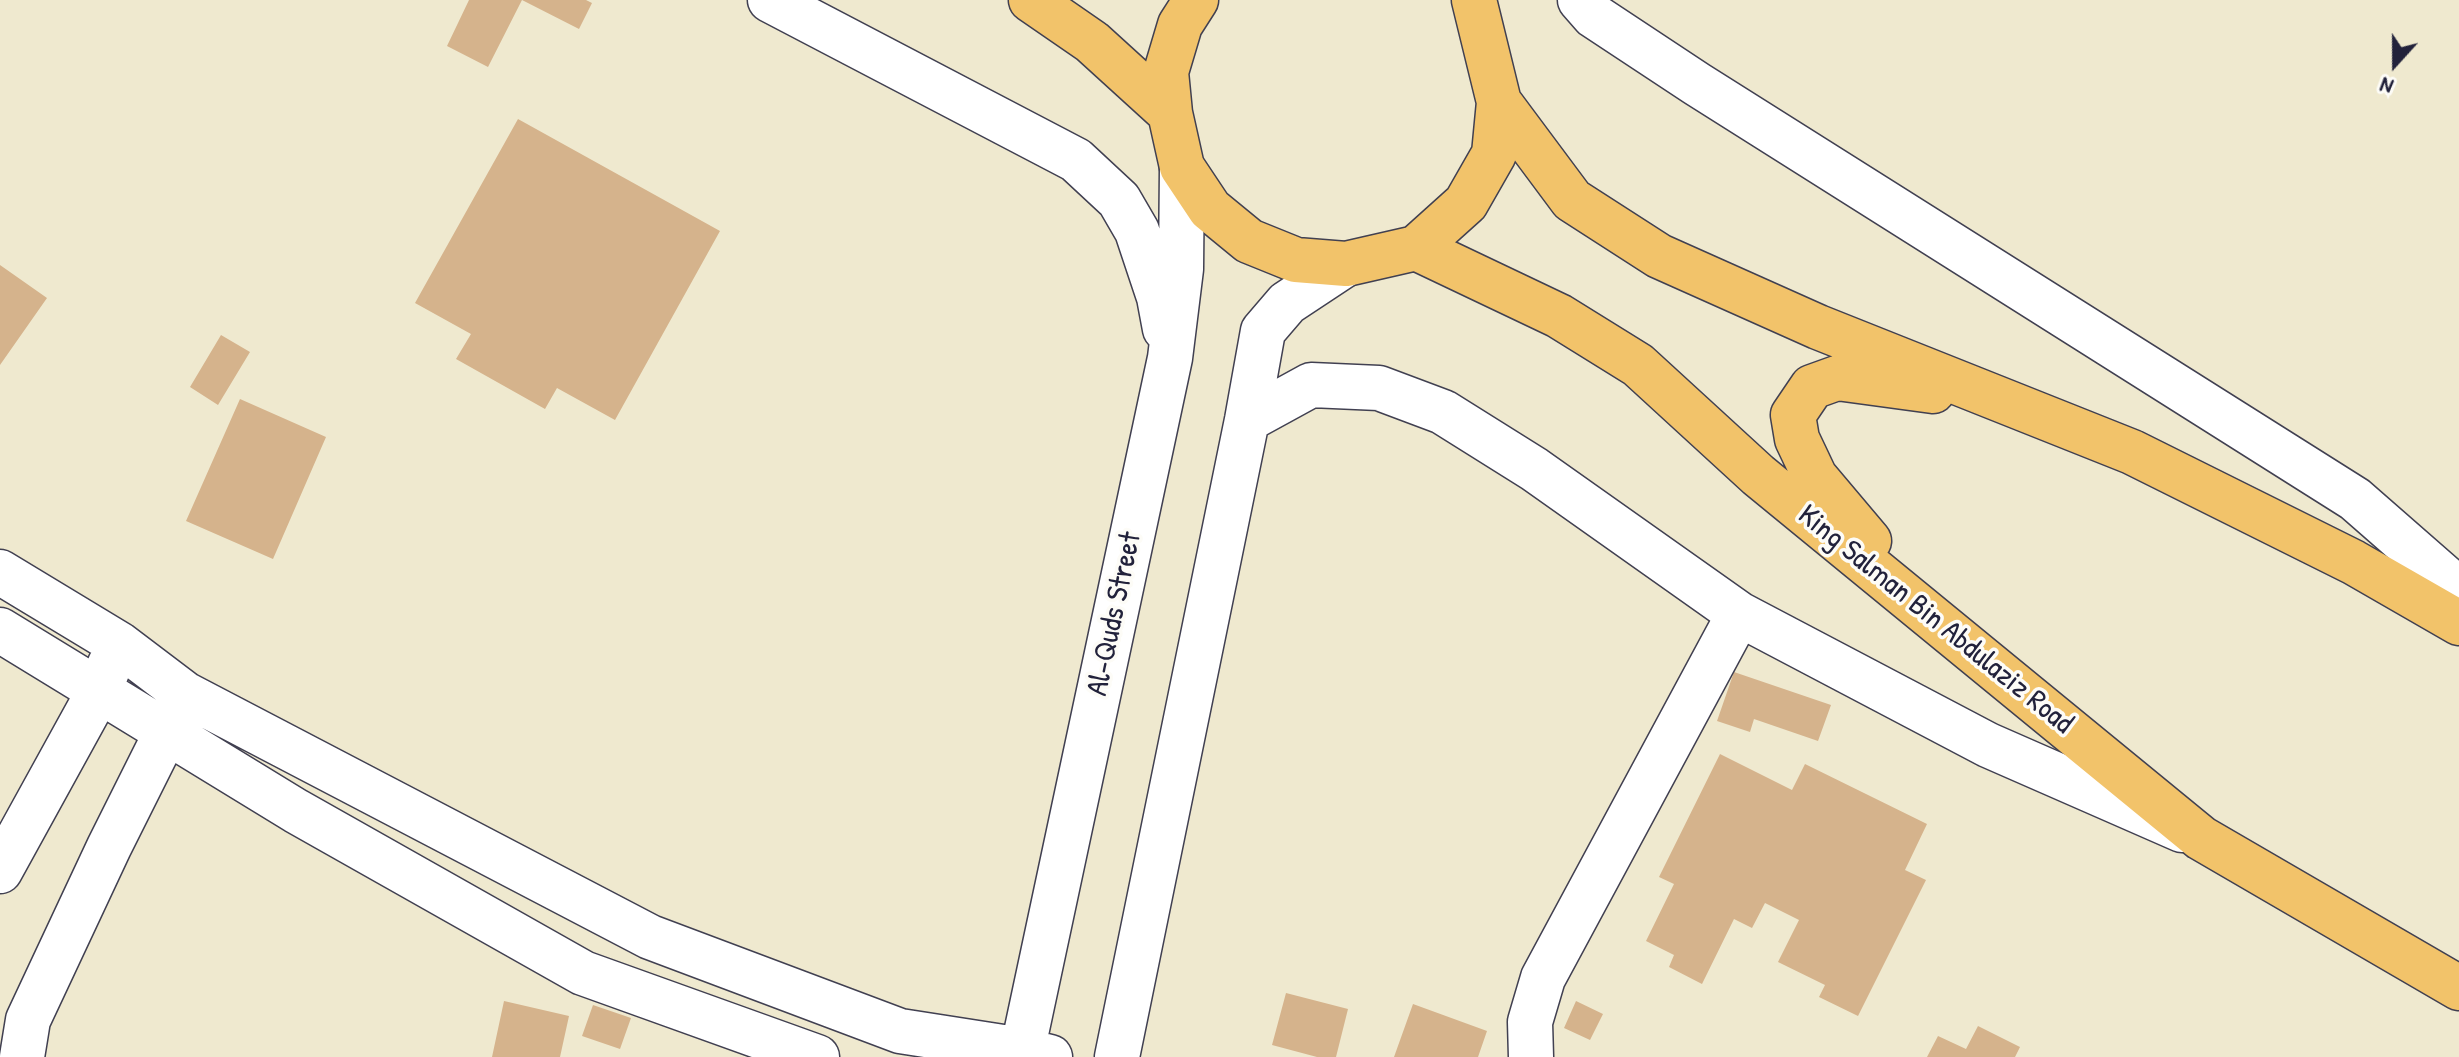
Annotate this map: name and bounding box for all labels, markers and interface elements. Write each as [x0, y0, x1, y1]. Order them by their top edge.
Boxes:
north arrow [2355, 24, 2435, 104]
text: N [2376, 70, 2397, 103]
street label: King Salman Bin Abdulaziz Road [1790, 498, 2080, 742]
street label: Al-Quds Street [1080, 529, 1150, 699]

